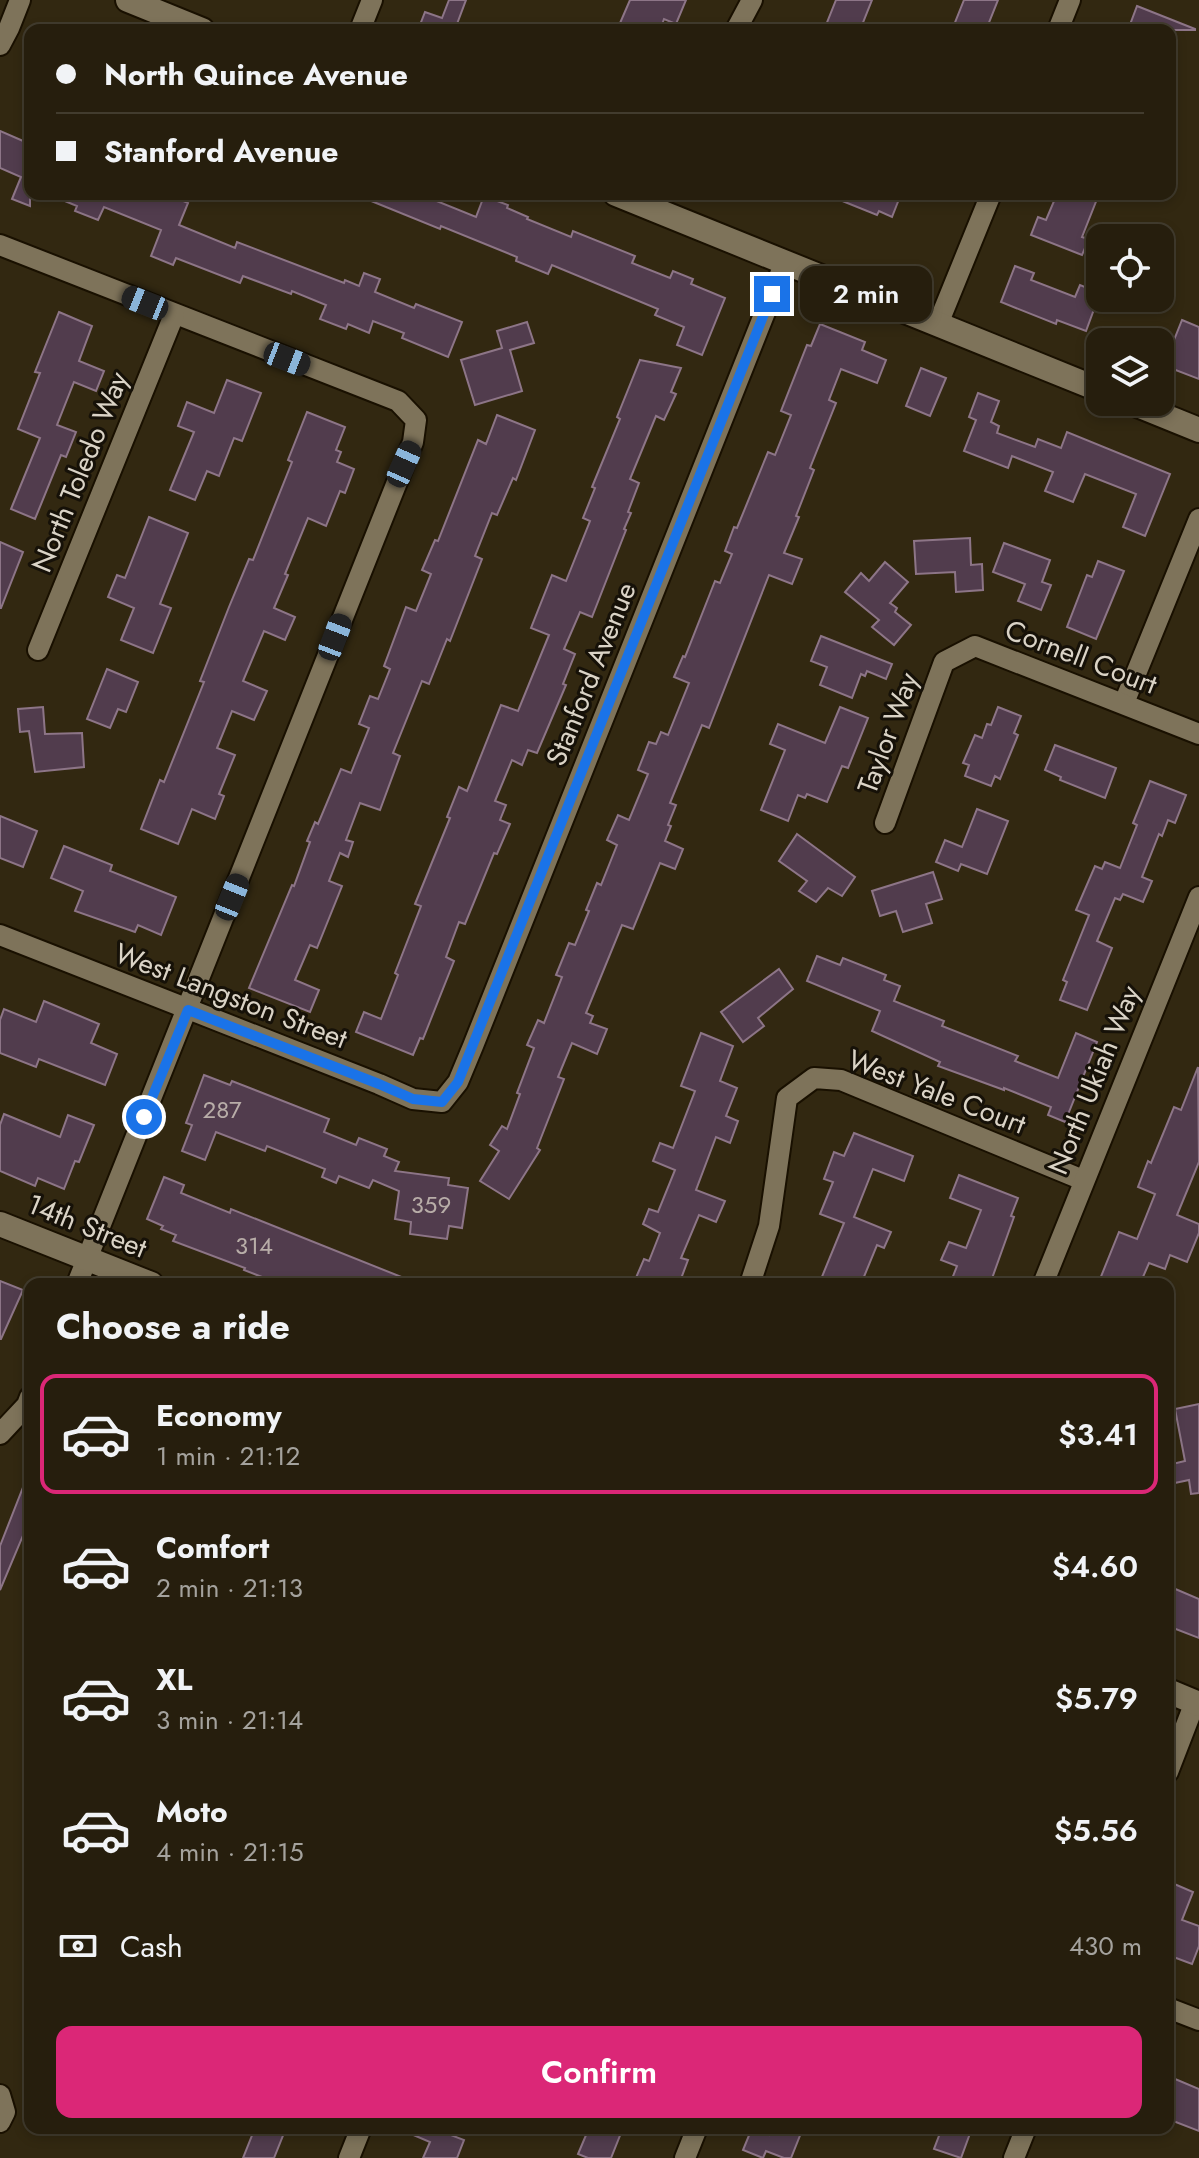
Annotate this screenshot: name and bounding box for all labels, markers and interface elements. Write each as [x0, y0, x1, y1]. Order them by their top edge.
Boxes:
text: North Quince Avenue [104, 53, 408, 96]
text: Stanford Avenue [104, 130, 338, 173]
map controls [1086, 224, 1174, 416]
button: locate [1086, 224, 1174, 312]
callout: 2 min [800, 266, 932, 322]
text: 2 min [833, 275, 899, 313]
route end [754, 276, 790, 312]
car [118, 283, 172, 323]
button: layers [1086, 328, 1174, 416]
car [260, 339, 314, 379]
street label: North Toledo Way [21, 365, 139, 578]
car [383, 437, 425, 491]
street label: Stanford Avenue [536, 576, 646, 772]
street label: Cornell Court [999, 609, 1163, 705]
car [315, 610, 355, 664]
street label: Taylor Way [847, 666, 929, 799]
car [212, 870, 252, 924]
street label: West Langston Street [109, 933, 354, 1059]
street label: North Ukiah Way [1037, 979, 1151, 1181]
street label: West Yale Court [842, 1039, 1032, 1145]
house number: 287 [203, 1092, 242, 1127]
route start [126, 1099, 162, 1135]
street label: 14th Street [21, 1183, 153, 1269]
house number: 359 [411, 1187, 451, 1222]
house number: 314 [235, 1228, 273, 1263]
text: Choose a ride [56, 1300, 290, 1352]
text: Economy [156, 1394, 282, 1437]
icon: car [60, 1398, 132, 1470]
text: $3.41 [1058, 1413, 1138, 1456]
text: 1 min · 21:12 [156, 1437, 300, 1475]
text: Comfort [156, 1526, 269, 1569]
icon: car [60, 1530, 132, 1602]
text: $4.60 [1052, 1545, 1138, 1588]
text: 2 min · 21:13 [156, 1569, 303, 1607]
text: XL [156, 1658, 192, 1701]
icon: car [60, 1662, 132, 1734]
text: $5.79 [1055, 1677, 1138, 1720]
text: 3 min · 21:14 [156, 1701, 303, 1739]
text: Moto [156, 1790, 228, 1833]
icon: car [60, 1794, 132, 1866]
text: $5.56 [1054, 1809, 1138, 1852]
text: 4 min · 21:15 [156, 1833, 304, 1871]
icon: cash [56, 1924, 100, 1968]
text: Cash [120, 1925, 183, 1968]
text: 430 m [1069, 1927, 1142, 1965]
button: Confirm [56, 2026, 1142, 2118]

